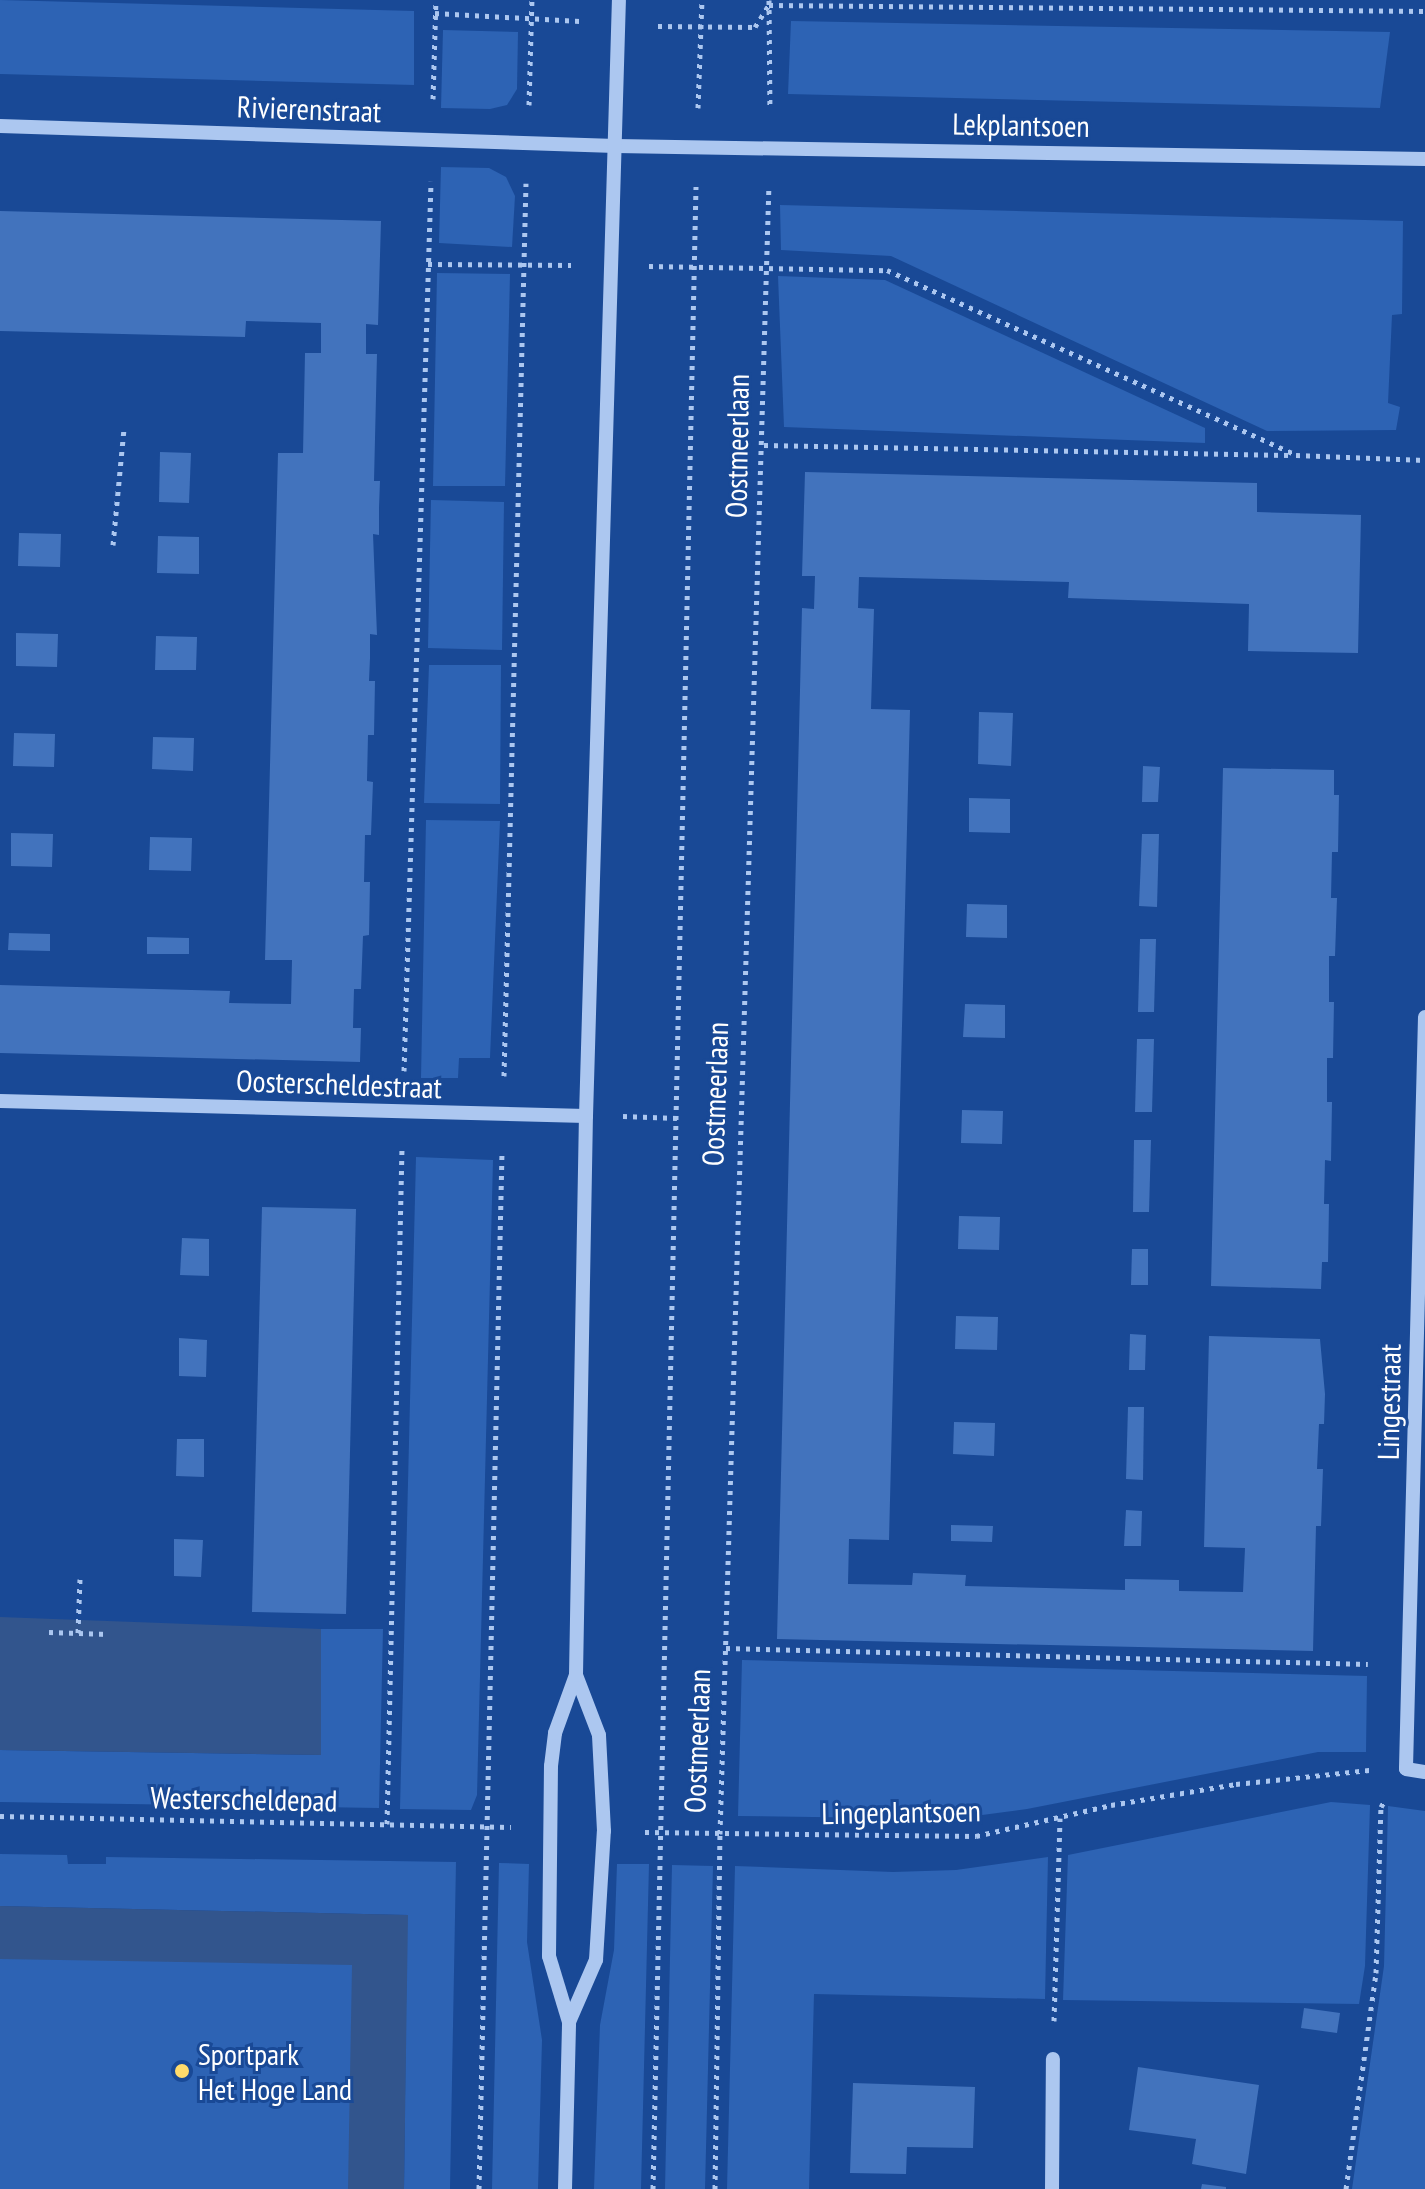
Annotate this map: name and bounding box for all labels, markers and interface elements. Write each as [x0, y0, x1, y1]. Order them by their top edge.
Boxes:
street label: Rivierenstraat [236, 88, 382, 130]
street label: Lekplantsoen [952, 106, 1090, 144]
street label: Oostmeerlaan [718, 374, 756, 518]
street label: Oostmeerlaan [694, 1021, 736, 1167]
street label: Oosterscheldestraat [236, 1062, 442, 1106]
street label: Lingestraat [1370, 1344, 1408, 1460]
street label: Oostmeerlaan [676, 1668, 718, 1814]
street label: Westerscheldepad [150, 1779, 338, 1819]
street label: Lingeplantsoen [821, 1793, 981, 1831]
place label: Sportpark Het Hoge Land [198, 2036, 352, 2106]
marker: Sportpark Het Hoge Land [173, 2062, 191, 2080]

